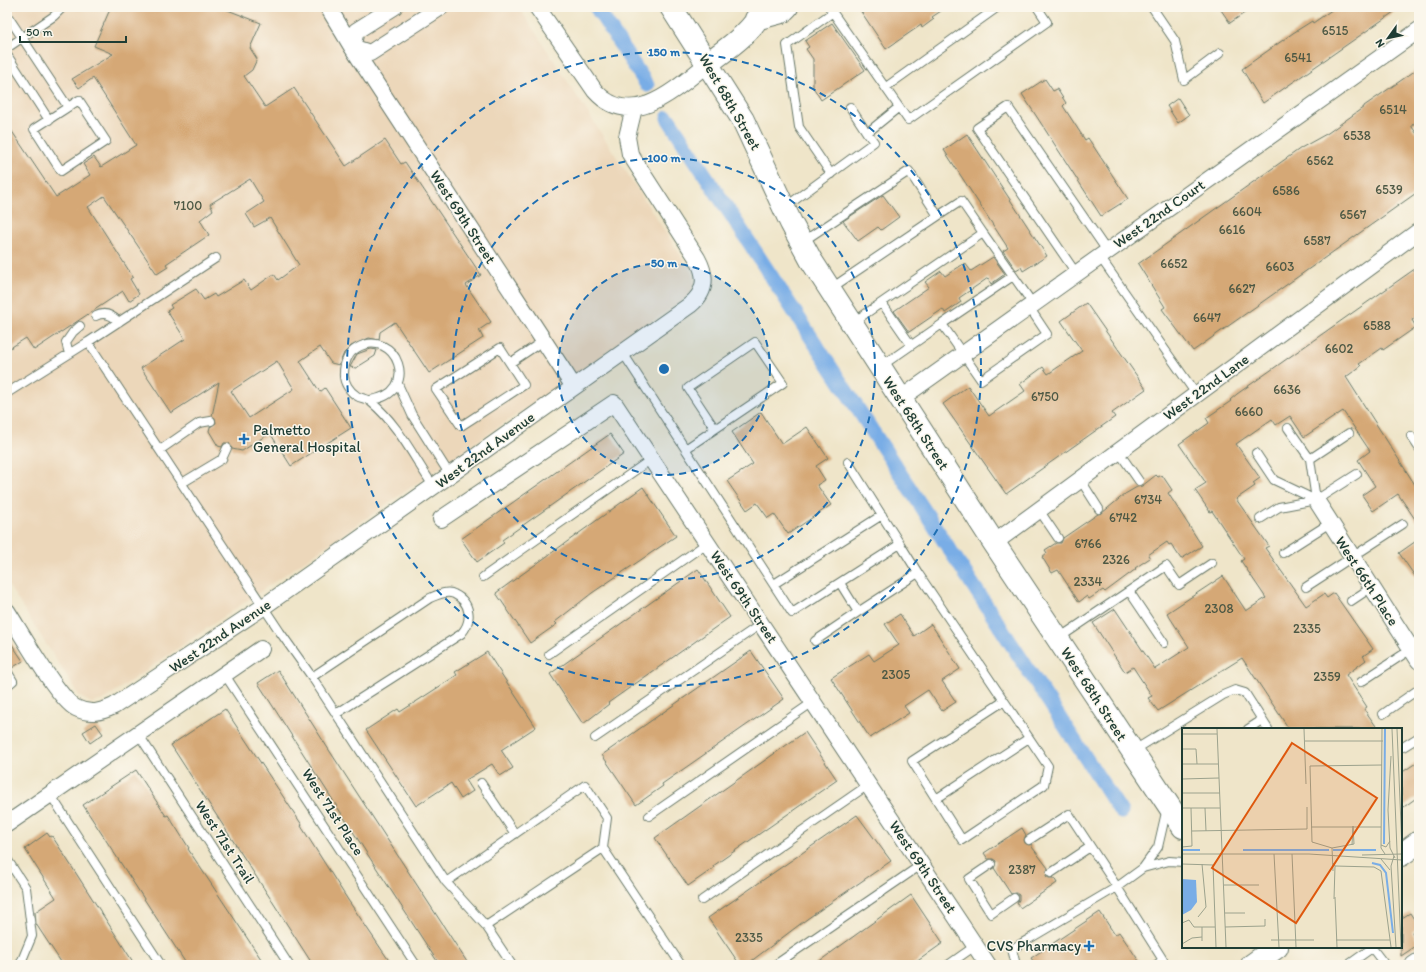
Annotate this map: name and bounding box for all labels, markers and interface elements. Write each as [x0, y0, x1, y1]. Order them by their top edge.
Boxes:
scale bar [20, 18, 126, 44]
north arrow [1368, 18, 1408, 58]
house number: 6515 [1322, 23, 1348, 38]
text: 50 m [26, 25, 52, 39]
text: N [1373, 37, 1388, 50]
text: 150 m [648, 45, 681, 59]
house number: 6541 [1284, 50, 1312, 65]
street label: West 68th Street [695, 51, 765, 154]
house number: 6514 [1379, 102, 1407, 117]
house number: 6538 [1343, 128, 1371, 143]
text: 100 m [647, 151, 681, 165]
house number: 6562 [1306, 153, 1334, 168]
street label: West 69th Street [426, 167, 500, 267]
street label: West 22nd Court [1110, 175, 1209, 252]
house number: 6539 [1375, 182, 1403, 197]
house number: 6586 [1272, 183, 1300, 198]
house number: 7100 [174, 198, 202, 213]
house number: 6604 [1232, 204, 1262, 219]
house number: 6567 [1339, 207, 1367, 222]
house number: 6616 [1219, 222, 1245, 237]
house number: 6587 [1303, 233, 1331, 248]
text: 50 m [651, 256, 678, 270]
house number: 6652 [1160, 256, 1188, 271]
house number: 6603 [1266, 259, 1294, 274]
house number: 6627 [1228, 281, 1256, 296]
house number: 6647 [1193, 310, 1222, 325]
house number: 6588 [1363, 318, 1391, 333]
house number: 6602 [1325, 341, 1353, 356]
street label: West 22nd Lane [1160, 350, 1252, 424]
centre of rings [657, 362, 671, 376]
street label: West 68th Street [879, 373, 953, 474]
house number: 6636 [1273, 382, 1301, 397]
house number: 6750 [1031, 389, 1059, 404]
house number: 6660 [1235, 404, 1263, 419]
street label: West 22nd Avenue [432, 408, 538, 492]
place label: Palmetto General Hospital [253, 421, 362, 456]
marker: Palmetto General Hospital [238, 433, 250, 445]
house number: 6734 [1134, 492, 1162, 507]
house number: 6742 [1109, 510, 1137, 525]
street label: West 66th Place [1331, 533, 1403, 629]
house number: 6766 [1074, 536, 1102, 551]
street label: West 69th Street [706, 547, 782, 647]
house number: 2326 [1102, 552, 1130, 567]
house number: 2334 [1074, 574, 1103, 589]
street label: West 22nd Avenue [166, 595, 274, 677]
house number: 2308 [1204, 601, 1234, 616]
house number: 2335 [1293, 621, 1321, 636]
street label: West 68th Street [1057, 644, 1131, 745]
house number: 2305 [882, 667, 911, 682]
house number: 2359 [1313, 669, 1341, 684]
inset map [1182, 728, 1402, 948]
street label: West 71st Place [298, 765, 368, 859]
street label: West 71st Trail [192, 797, 259, 887]
street label: West 69th Street [885, 817, 961, 917]
house number: 2387 [1008, 862, 1036, 877]
house number: 2335 [735, 930, 763, 945]
place label: CVS Pharmacy [987, 937, 1081, 955]
marker: CVS Pharmacy [1084, 941, 1094, 951]

